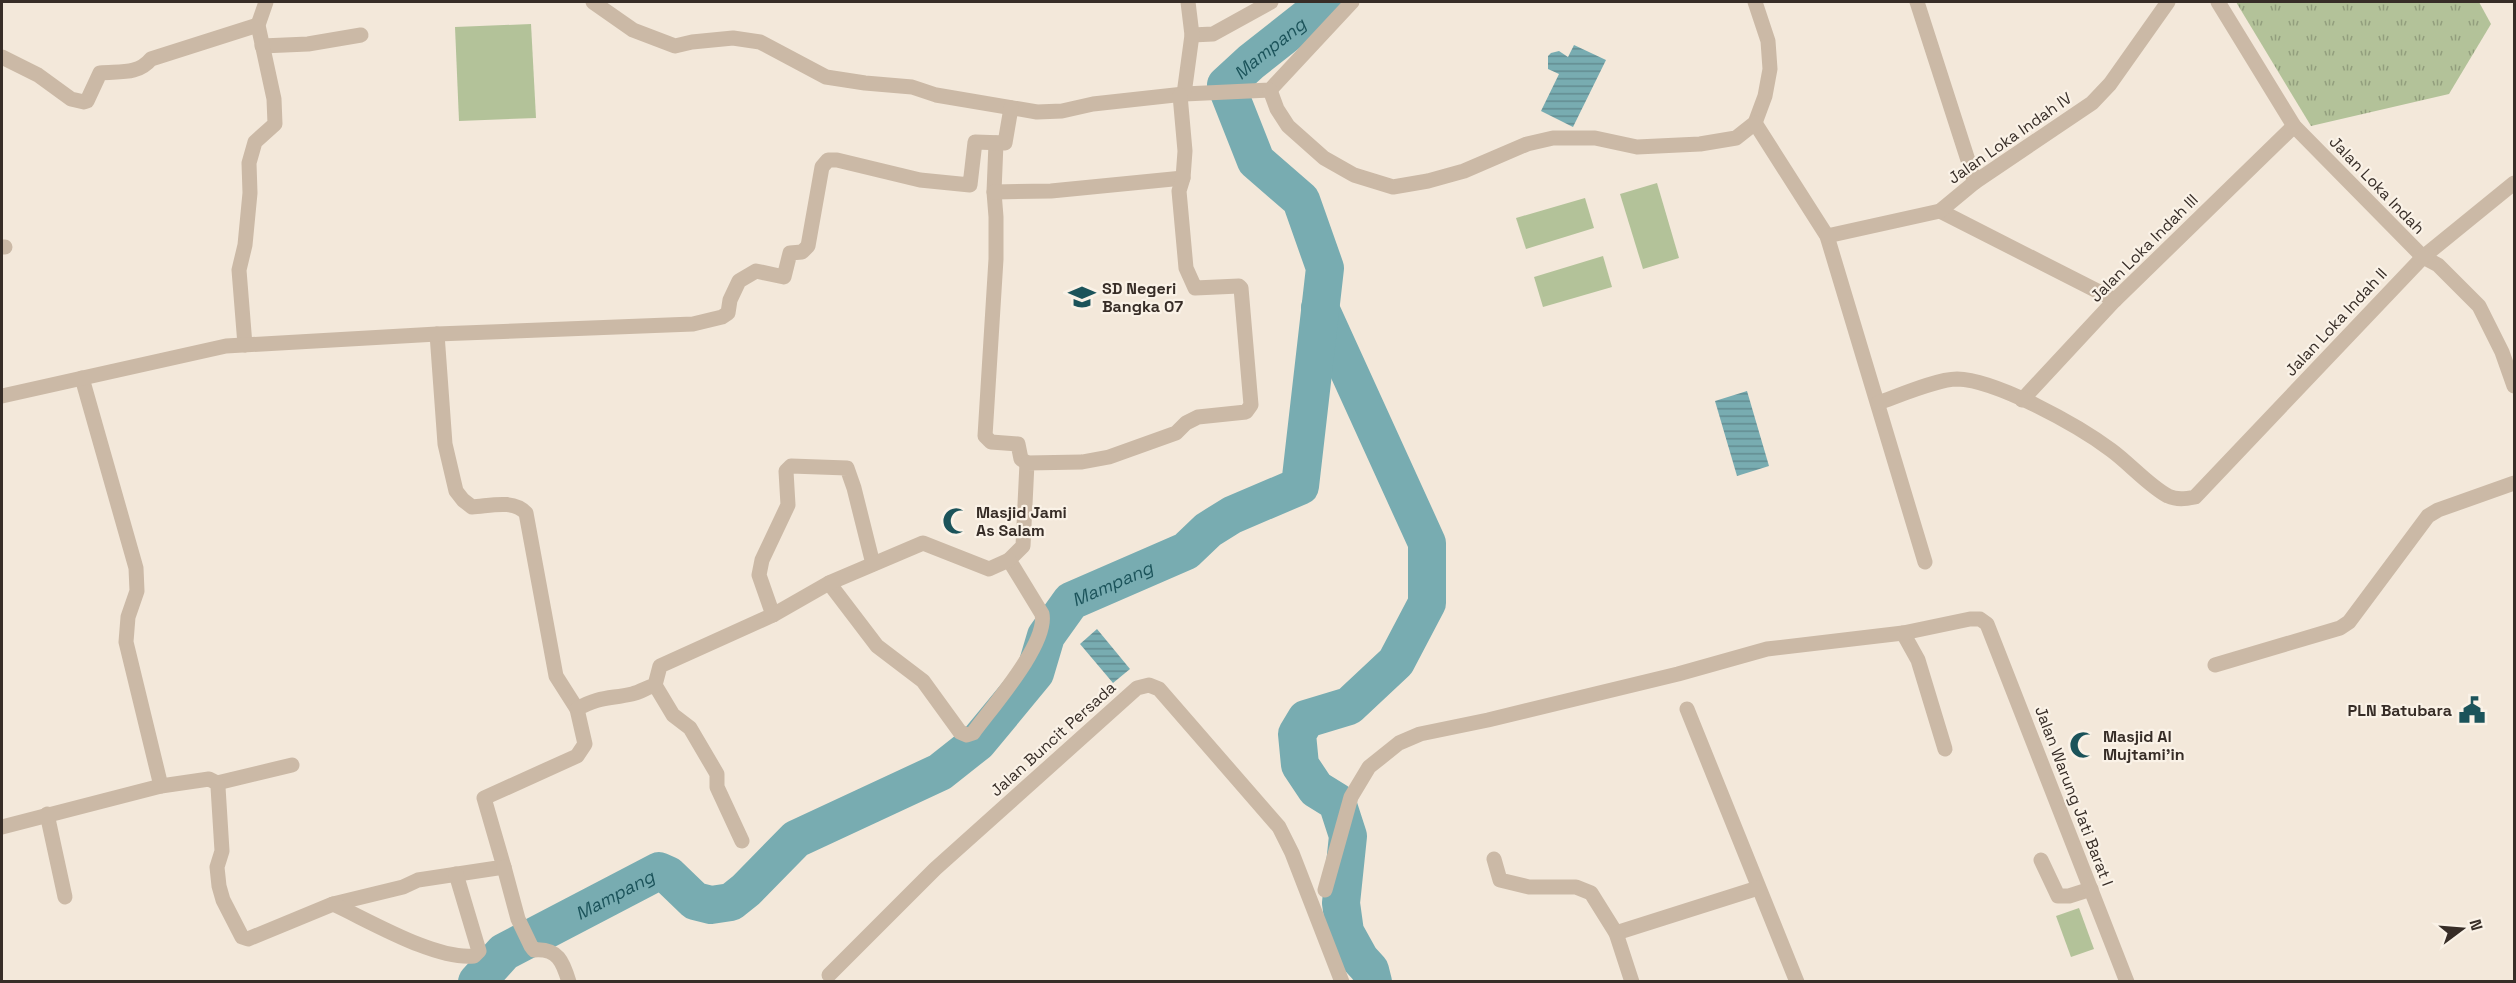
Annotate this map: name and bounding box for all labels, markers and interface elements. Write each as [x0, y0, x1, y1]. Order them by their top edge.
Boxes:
water label: Mampang [1228, 11, 1311, 84]
street label: Jalan Loka Indah IV [1944, 87, 2076, 189]
street label: Jalan Loka Indah [2325, 131, 2429, 239]
street label: Jalan Loka Indah III [2085, 189, 2203, 307]
street label: Jalan Loka Indah II [2280, 263, 2392, 381]
place label: SD Negeri Bangka 07 [1102, 278, 1183, 317]
school or university icon: SD Negeri Bangka 07 [1067, 282, 1097, 312]
place label: Masjid Jami As Salam [976, 502, 1067, 541]
mosque icon: Masjid Jami As Salam [941, 506, 971, 536]
water label: Mampang [1068, 555, 1157, 611]
street label: Jalan Buncit Persada [986, 677, 1120, 801]
public building icon: PLN Batubara [2457, 695, 2487, 725]
place label: PLN Batubara [2348, 700, 2452, 721]
street label: Jalan Warung Jati Barat I [2030, 703, 2118, 889]
place label: Masjid Al Mujtami'in [2103, 726, 2185, 765]
mosque icon: Masjid Al Mujtami'in [2068, 730, 2098, 760]
water label: Mampang [571, 864, 659, 924]
north arrow [2432, 899, 2492, 959]
text: N [2464, 917, 2488, 933]

